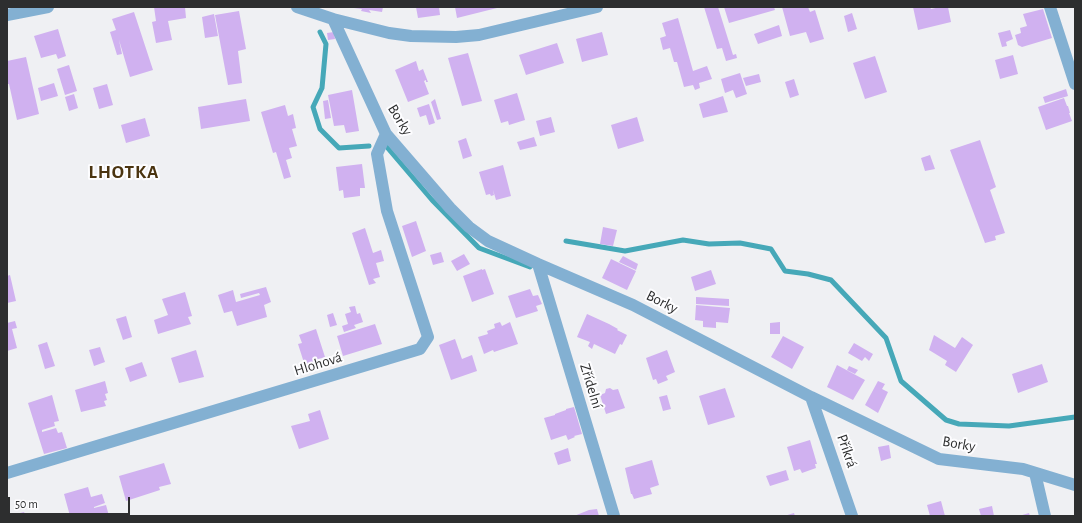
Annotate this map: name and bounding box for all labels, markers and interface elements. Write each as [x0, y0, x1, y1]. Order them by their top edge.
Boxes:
street label: Borky [384, 101, 416, 139]
district label: LHOTKA [89, 161, 159, 183]
street label: Borky [643, 286, 681, 318]
street label: Hlohová [292, 348, 344, 380]
street label: Zřídelní [576, 361, 606, 411]
street label: Příkrá [833, 432, 861, 470]
street label: Borky [941, 432, 977, 456]
scale bar [10, 489, 132, 515]
text: 50 m [15, 498, 38, 510]

